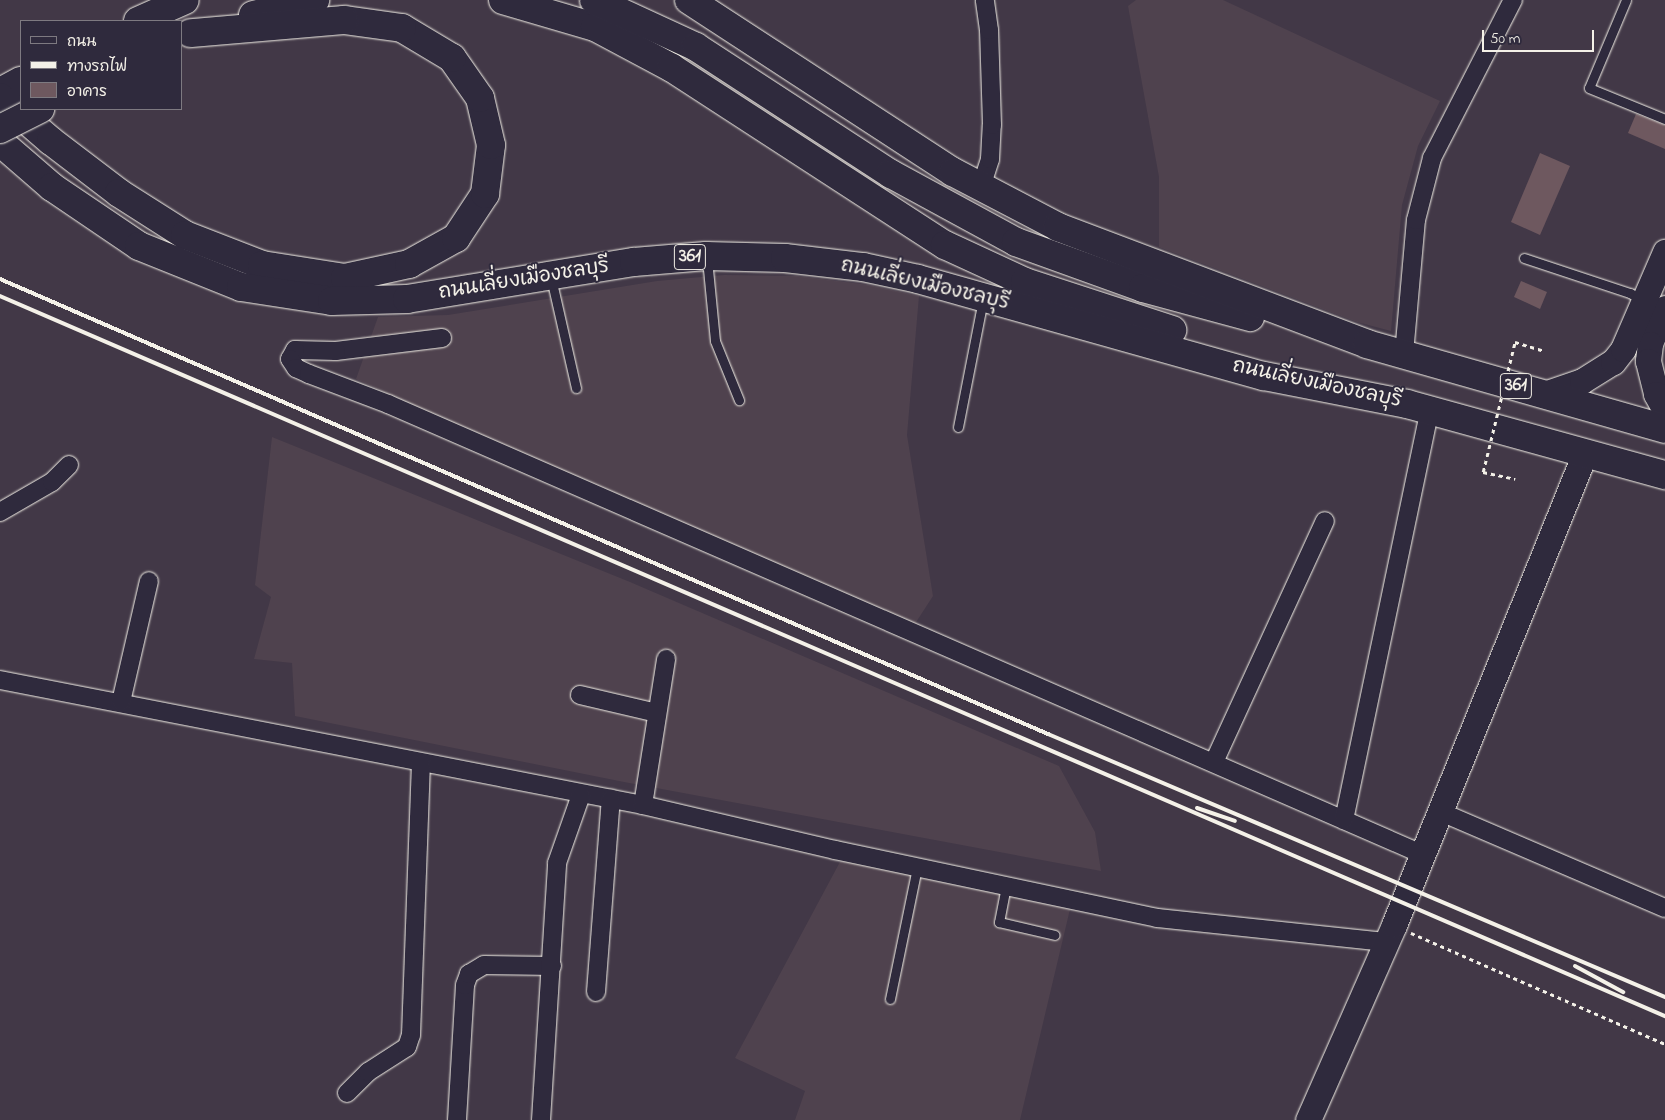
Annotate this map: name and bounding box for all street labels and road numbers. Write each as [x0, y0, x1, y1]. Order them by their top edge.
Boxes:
road number: 361 [674, 240, 706, 274]
street label: ถนนเลี่ยงเมืองชลบุรี [838, 254, 1012, 316]
street label: ถนนเลี่ยงเมืองชลบุรี [437, 255, 611, 305]
street label: ถนนเลี่ยงเมืองชลบุรี [1230, 354, 1404, 414]
road number: 361 [1500, 370, 1532, 402]

